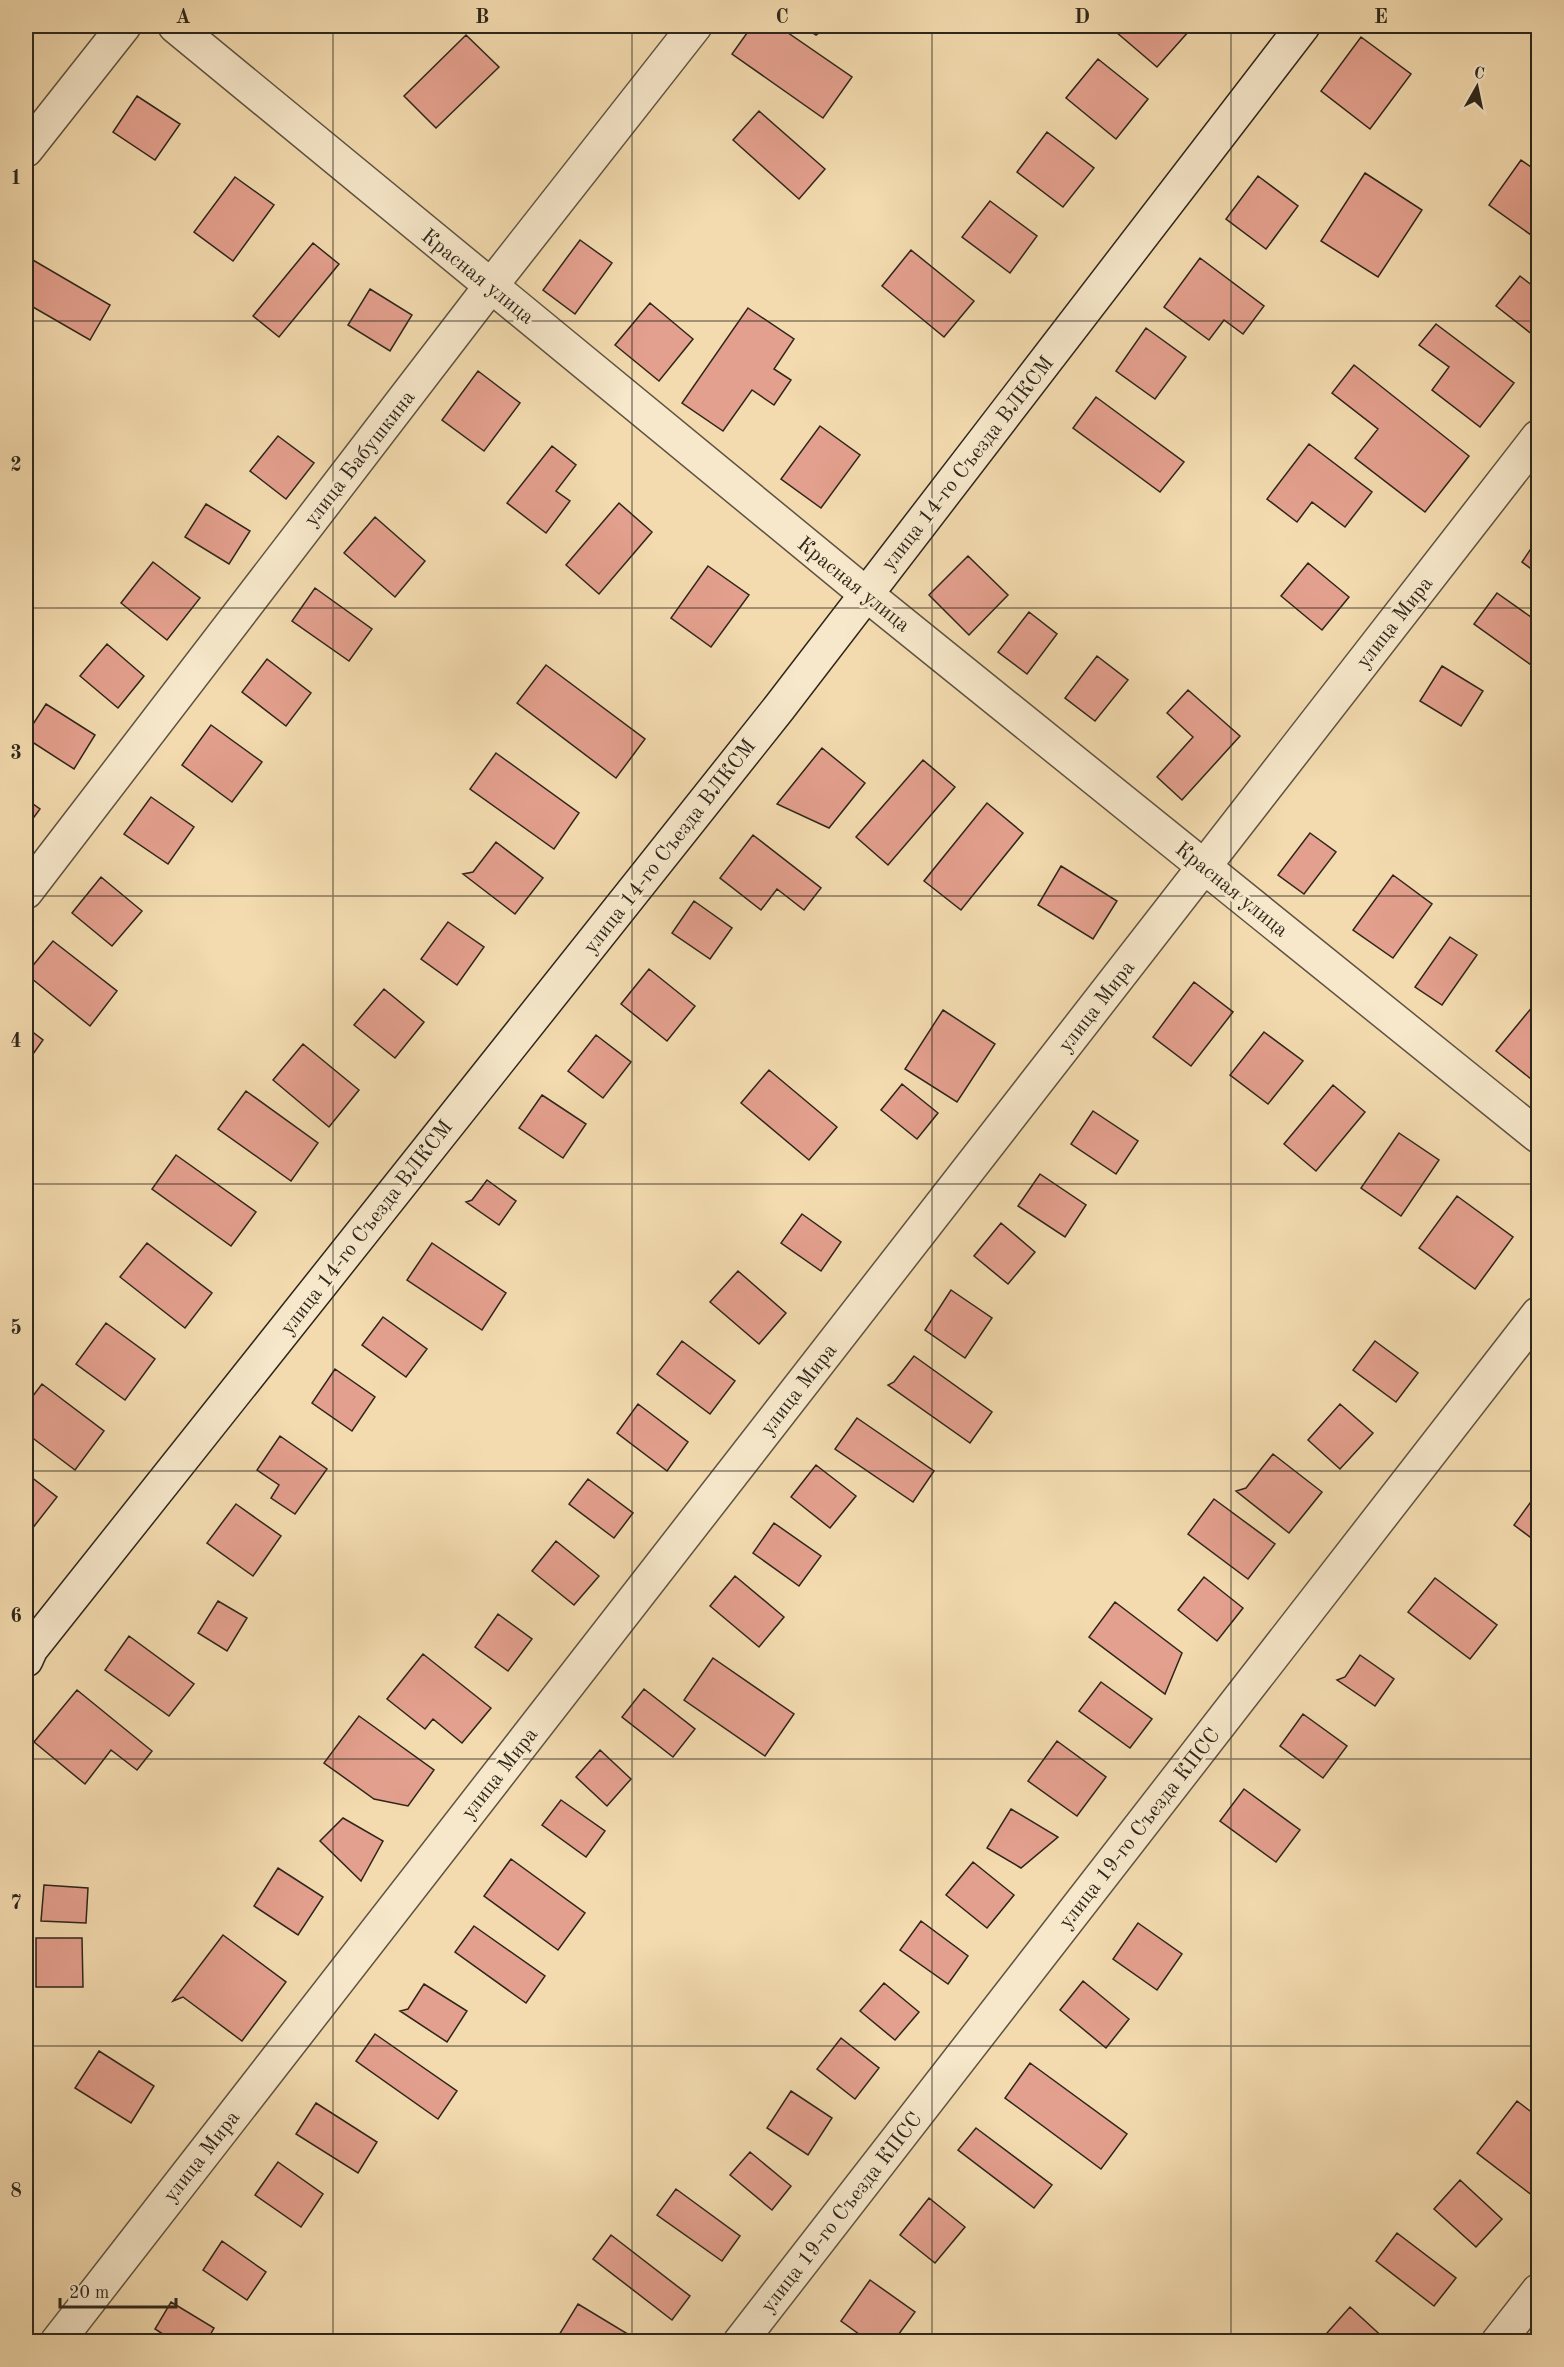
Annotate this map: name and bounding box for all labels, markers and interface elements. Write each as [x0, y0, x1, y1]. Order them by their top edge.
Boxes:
text: A [175, 8, 191, 28]
text: B [475, 8, 489, 28]
text: C [775, 8, 789, 28]
text: D [1074, 8, 1090, 28]
text: E [1374, 8, 1388, 28]
north arrow [1447, 57, 1507, 117]
text: С [1473, 65, 1486, 83]
text: 1 [10, 169, 22, 189]
street label: Красная улица [417, 226, 537, 329]
street label: улица 14-го Съезда ВЛКСМ [878, 353, 1058, 575]
street label: улица Бабушкина [301, 387, 420, 531]
text: 2 [10, 456, 22, 476]
street label: Красная улица [793, 534, 913, 637]
street label: улица Мира [1353, 573, 1437, 673]
street label: улица 14-го Съезда ВЛКСМ [580, 736, 760, 958]
text: 3 [10, 744, 22, 764]
street label: Красная улица [1171, 839, 1291, 942]
street label: улица Мира [1055, 957, 1139, 1057]
text: 4 [10, 1032, 22, 1052]
street label: улица 14-го Съезда ВЛКСМ [277, 1117, 457, 1339]
text: 5 [10, 1318, 22, 1339]
street label: улица Мира [757, 1340, 841, 1440]
text: 6 [10, 1607, 22, 1627]
street label: улица Мира [458, 1724, 542, 1824]
street label: улица 19-го Съезда КПСС [1056, 1725, 1225, 1933]
text: 7 [10, 1894, 22, 1914]
street label: улица Мира [160, 2107, 244, 2207]
street label: улица 19-го Съезда КПСС [758, 2109, 927, 2317]
text: 8 [10, 2182, 22, 2202]
scale bar [60, 2271, 176, 2309]
text: 20 m [69, 2284, 109, 2302]

